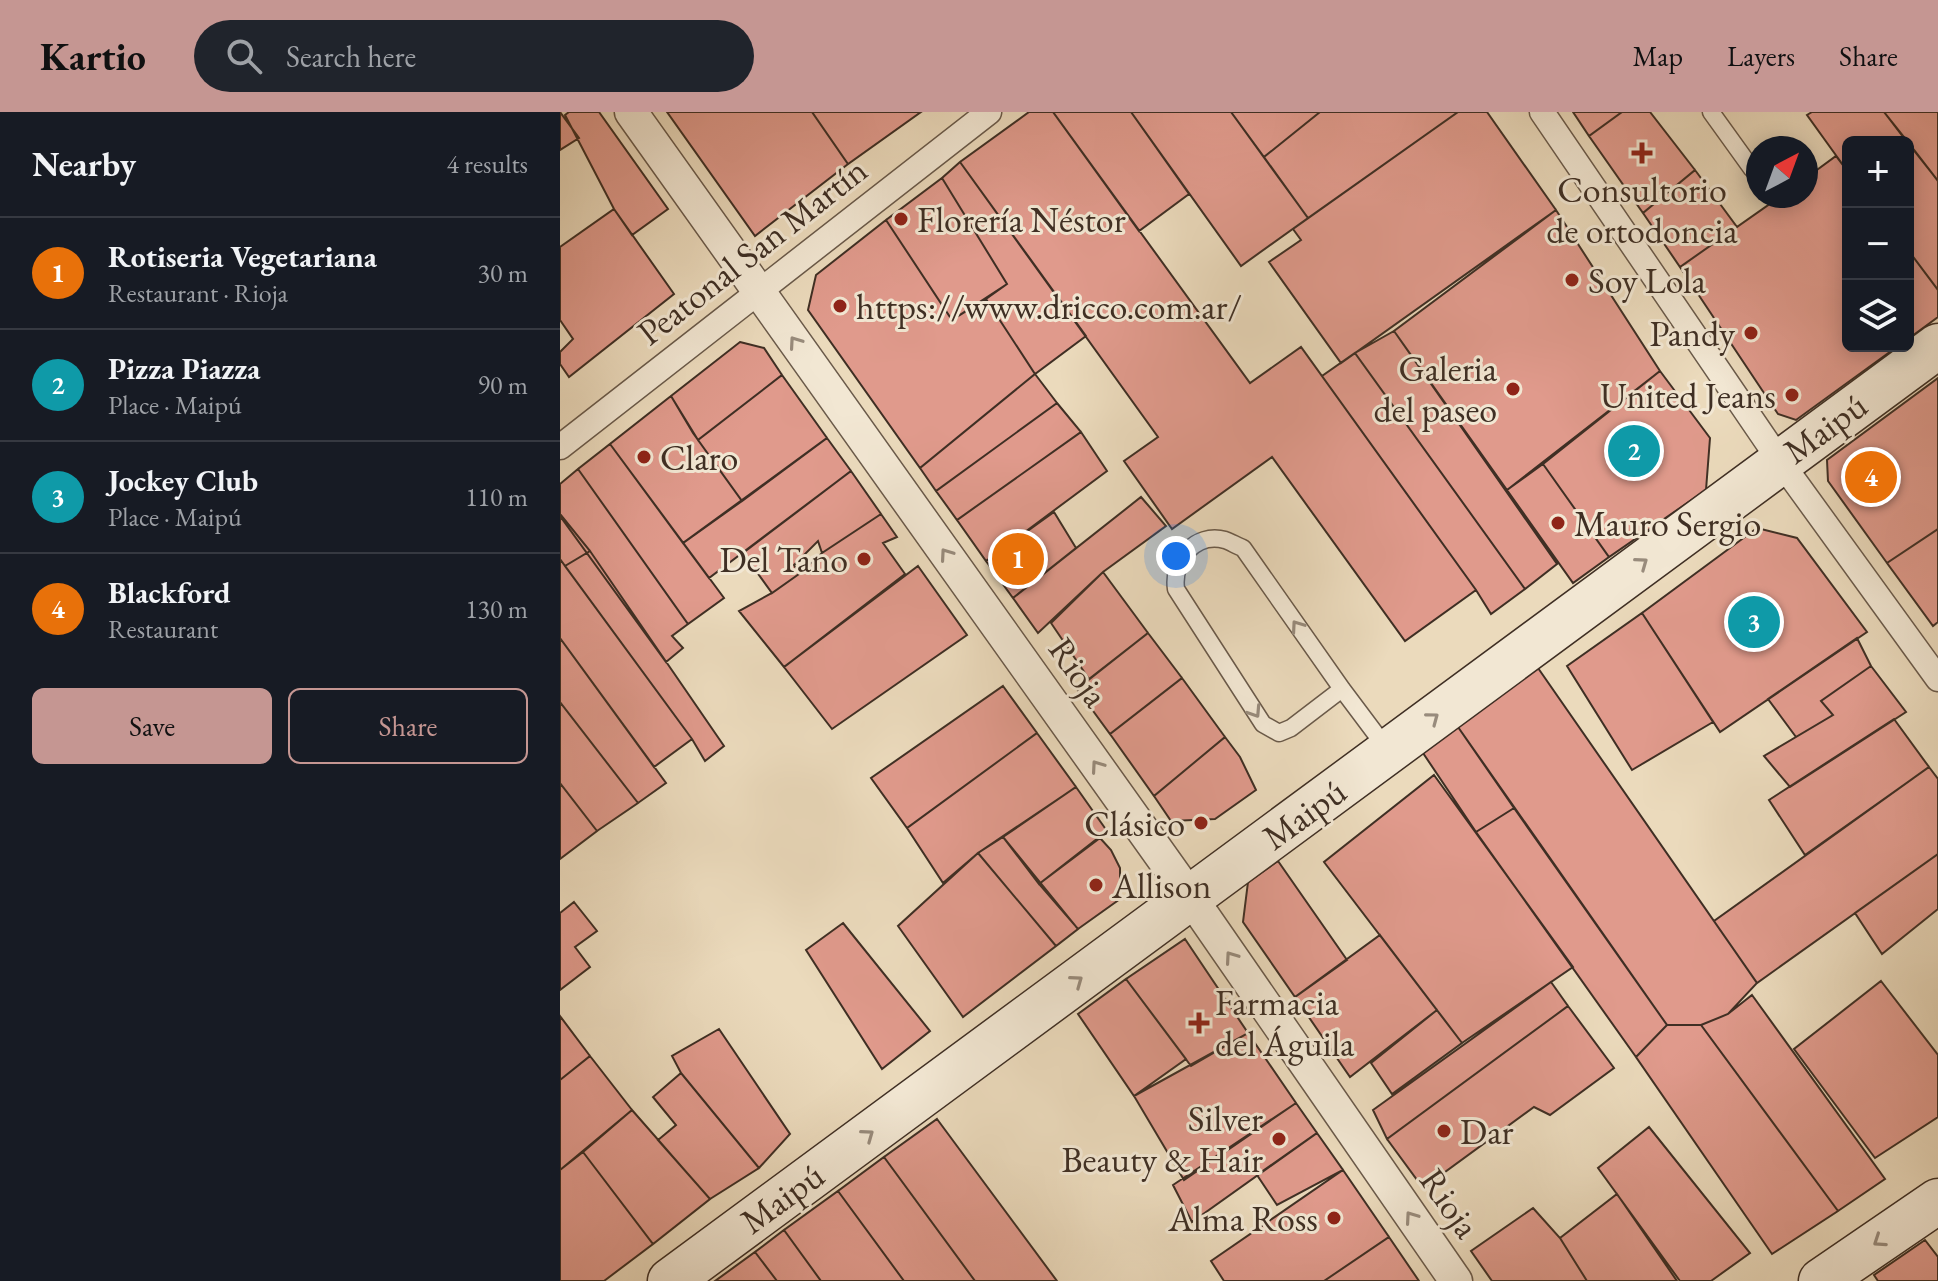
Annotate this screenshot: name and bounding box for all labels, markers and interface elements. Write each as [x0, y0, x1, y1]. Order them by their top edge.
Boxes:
search box [194, 20, 754, 92]
text: Kartio [40, 32, 146, 81]
icon: search [222, 34, 266, 78]
text: Search here [286, 37, 416, 76]
text: Map [1633, 38, 1683, 74]
text: Layers [1727, 38, 1795, 74]
text: Share [1839, 38, 1898, 74]
north arrow [1746, 136, 1818, 208]
map controls [1842, 136, 1914, 352]
button: + [1842, 136, 1914, 208]
text: Nearby [32, 142, 136, 186]
marker: Consultorio de ortodoncia [1631, 142, 1653, 164]
street label: Peatonal San Martín [627, 146, 877, 356]
text: 4 results [447, 147, 528, 181]
place label: Consultorio de ortodoncia [1546, 166, 1738, 254]
place label: Florería Néstor [917, 196, 1126, 243]
button: − [1842, 208, 1914, 280]
marker: Florería Néstor [892, 210, 910, 228]
text: Rotiseria Vegetariana [108, 237, 377, 276]
text: 1 [51, 256, 65, 290]
text: 30 m [478, 256, 528, 290]
place label: Soy Lola [1588, 257, 1707, 304]
marker: Soy Lola [1563, 271, 1581, 289]
text: Restaurant · Rioja [108, 276, 288, 310]
button: layers [1842, 280, 1914, 352]
place label: https://www.dricco.com.ar/ [856, 283, 1242, 330]
marker: https://www.dricco.com.ar/ [831, 297, 849, 315]
place label: Pandy [1650, 310, 1735, 357]
marker: Pandy [1742, 324, 1760, 342]
one-way arrow [790, 337, 805, 351]
place label: Galeria del paseo [1373, 345, 1498, 433]
text: Pizza Piazza [108, 349, 261, 388]
text: 2 [51, 368, 65, 402]
text: 90 m [478, 368, 528, 402]
place label: United Jeans [1600, 372, 1776, 419]
marker: Galeria del paseo [1504, 380, 1522, 398]
street label: Maipú [1774, 382, 1876, 474]
marker: United Jeans [1783, 386, 1801, 404]
text: Place · Maipú [108, 388, 242, 422]
pin: 2 [1608, 421, 1660, 481]
place label: Claro [660, 434, 738, 481]
pin: 4 [1845, 447, 1897, 507]
marker: Claro [635, 448, 653, 466]
text: Jockey Club [108, 461, 258, 500]
text: 3 [51, 480, 65, 514]
text: 110 m [465, 480, 528, 514]
text: Place · Maipú [108, 500, 242, 534]
place label: Mauro Sergio [1574, 500, 1761, 547]
marker: Mauro Sergio [1549, 514, 1567, 532]
pin: 1 [992, 529, 1044, 589]
place label: Del Tano [719, 536, 848, 583]
your location [1156, 536, 1196, 576]
one-way arrow [941, 548, 956, 563]
marker: Del Tano [855, 550, 873, 568]
one-way arrow [1633, 559, 1648, 573]
text: Blackford [108, 573, 231, 612]
text: 4 [51, 592, 65, 626]
text: 130 m [465, 592, 528, 626]
pin: 3 [1728, 592, 1780, 652]
text: Restaurant [108, 612, 218, 646]
one-way arrow [1292, 620, 1307, 634]
street label: Rioja [1038, 628, 1120, 717]
button: Save [32, 688, 272, 764]
button: Share [288, 688, 528, 764]
one-way arrow [1246, 703, 1261, 717]
one-way arrow [1425, 714, 1439, 728]
one-way arrow [1092, 760, 1107, 774]
street label: Maipú [1253, 768, 1355, 860]
place label: Clásico [1084, 800, 1185, 847]
marker: Clásico [1192, 814, 1210, 832]
place label: Allison [1111, 862, 1211, 909]
marker: Allison [1087, 876, 1105, 894]
one-way arrow [1226, 952, 1241, 966]
one-way arrow [1069, 976, 1083, 991]
place label: Farmacia del Águila [1215, 979, 1355, 1067]
marker: Farmacia del Águila [1190, 1014, 1208, 1032]
place label: Silver Beauty & Hair [1061, 1095, 1263, 1183]
place label: Dar [1460, 1108, 1514, 1155]
marker: Dar [1435, 1122, 1453, 1140]
one-way arrow [859, 1130, 874, 1145]
marker: Silver Beauty & Hair [1270, 1130, 1288, 1148]
street label: Maipú [731, 1152, 833, 1244]
street label: Rioja [1409, 1159, 1491, 1248]
place label: Alma Ross [1167, 1195, 1318, 1242]
marker: Alma Ross [1325, 1209, 1343, 1227]
one-way arrow [1406, 1211, 1421, 1225]
one-way arrow [1874, 1231, 1888, 1246]

